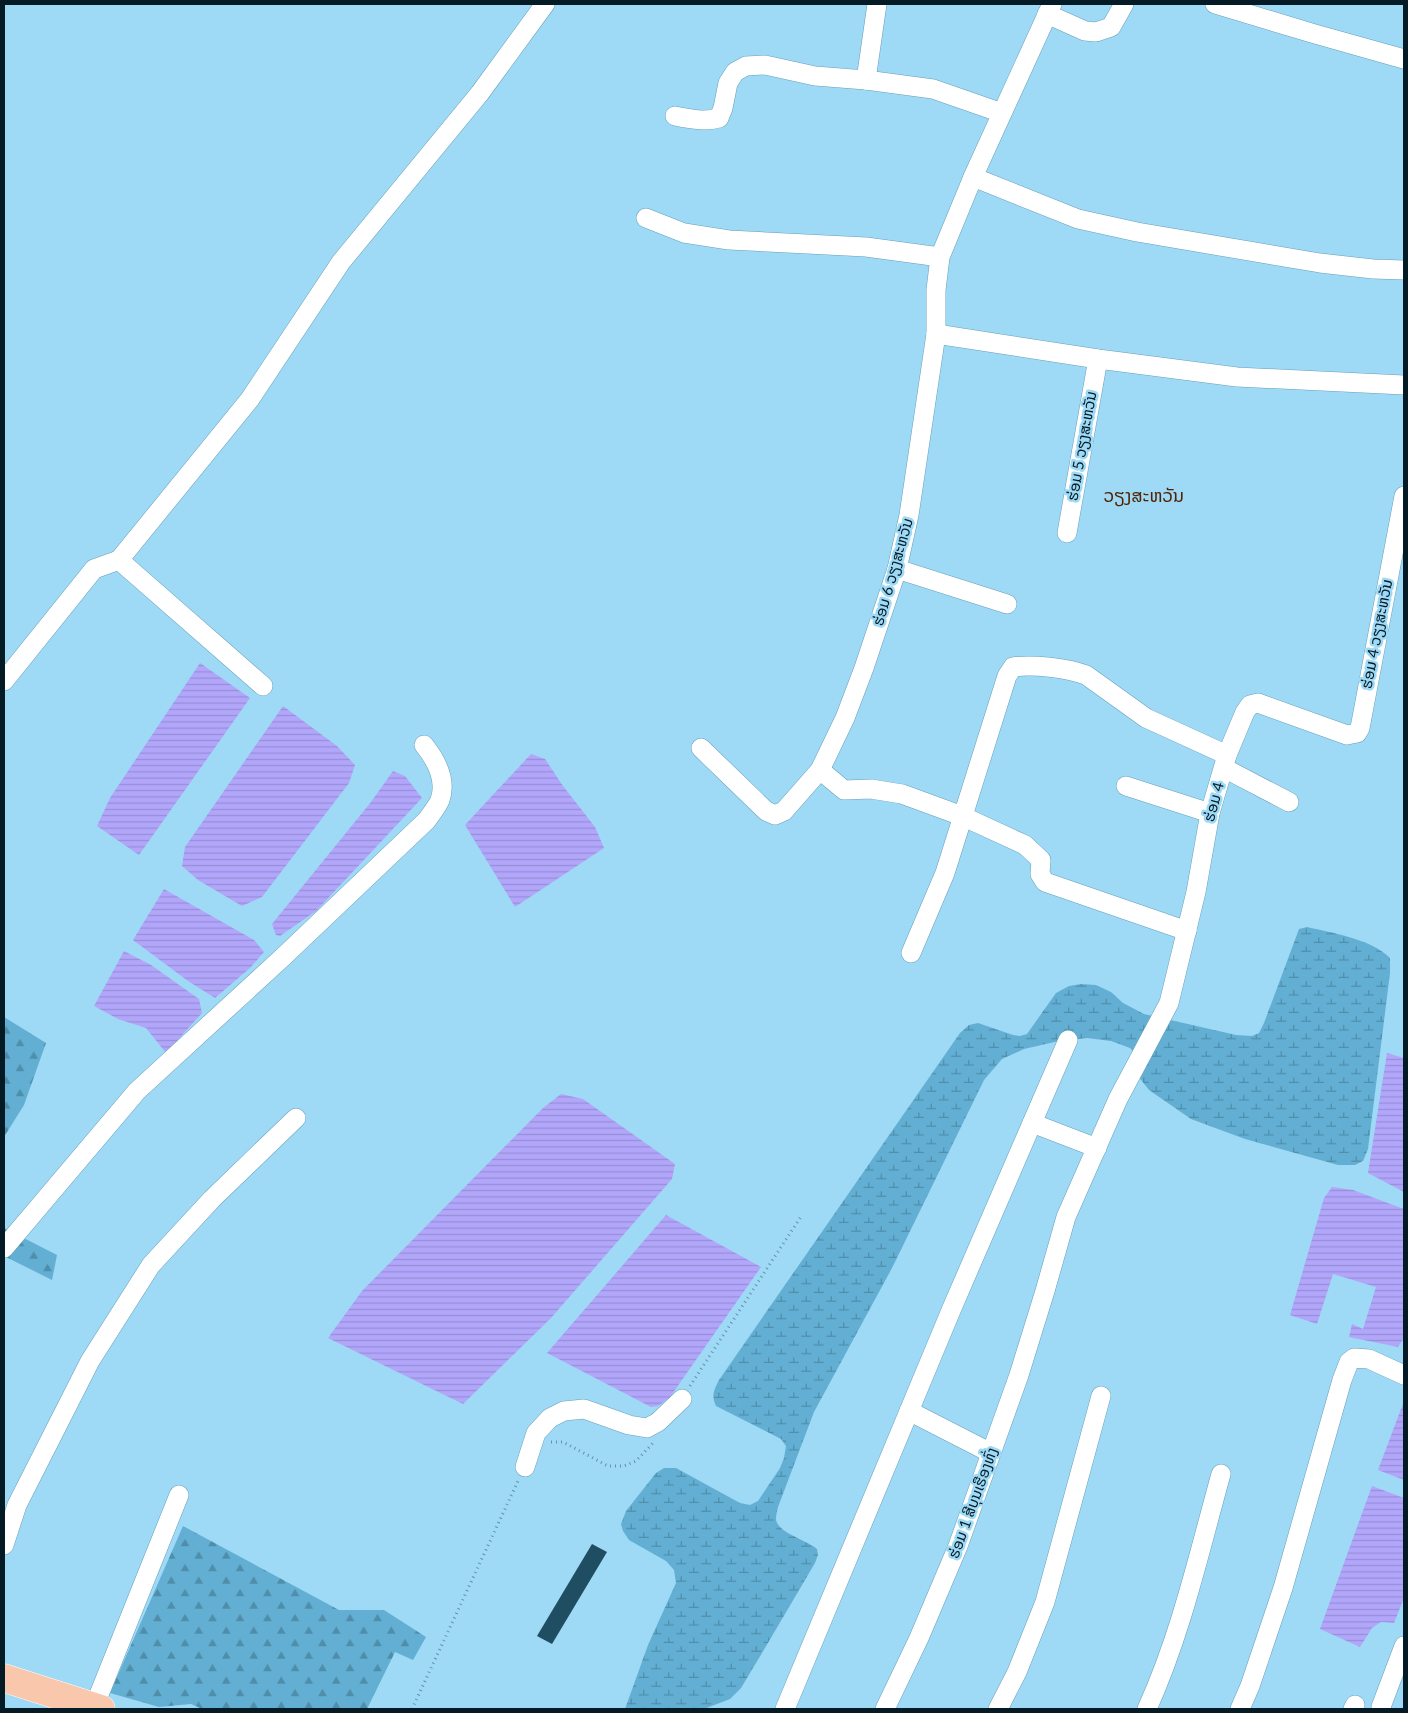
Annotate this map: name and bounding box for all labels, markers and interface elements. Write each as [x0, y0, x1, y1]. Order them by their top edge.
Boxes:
street label: ຮ່ອມ 5 ວຽງສະຫວັນ [1063, 390, 1101, 502]
district label: ວຽງສະຫວັນ [1104, 484, 1184, 507]
street label: ຮ່ອມ 6 ວຽງສະຫວັນ [868, 516, 918, 628]
street label: ຮ່ອມ 4 ວຽງສະຫວັນ [1357, 578, 1397, 690]
street label: ຮ່ອມ 4 [1199, 780, 1227, 824]
street label: ຮ່ອມ 1 ສີບຸນເຮືອງທົ່ງ [943, 1444, 1002, 1561]

